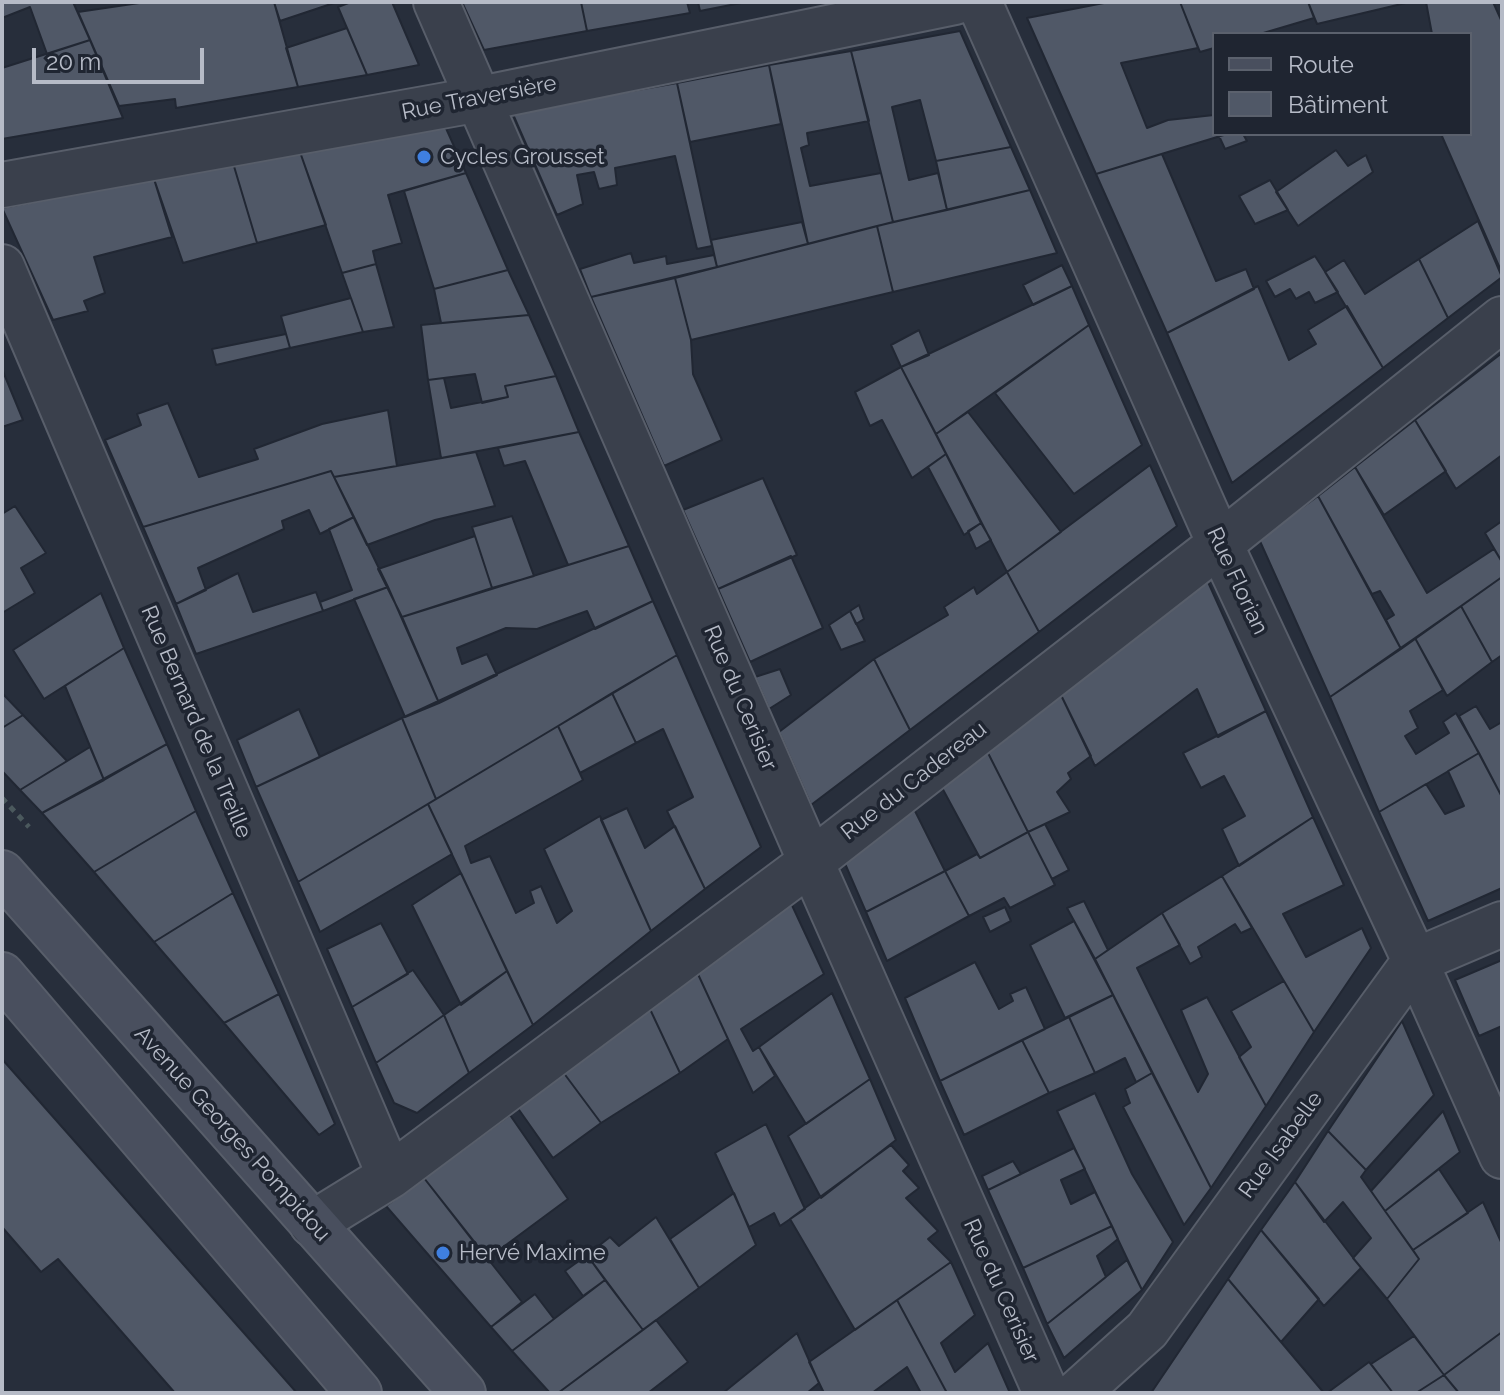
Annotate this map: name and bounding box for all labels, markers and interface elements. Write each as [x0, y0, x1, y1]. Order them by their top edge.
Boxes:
scale bar [36, 32, 208, 82]
legend [1212, 32, 1472, 136]
text: 20 m [46, 47, 101, 76]
text: Route [1288, 50, 1354, 79]
street label: Rue Traversière [399, 70, 559, 126]
text: Bâtiment [1288, 90, 1388, 119]
place label: Cycles Grousset [440, 144, 605, 170]
marker: Cycles Grousset [415, 148, 433, 166]
street label: Rue Florian [1201, 523, 1273, 639]
street label: Rue Bernard de la Treille [135, 602, 257, 842]
street label: Rue du Cerisier [698, 622, 782, 774]
street label: Rue du Cadereau [836, 716, 992, 846]
street label: Avenue Georges Pompidou [129, 1021, 335, 1247]
street label: Rue Isabelle [1234, 1087, 1328, 1203]
street label: Rue du Cerisier [957, 1215, 1045, 1367]
place label: Hervé Maxime [459, 1240, 606, 1266]
marker: Hervé Maxime [434, 1244, 452, 1262]

